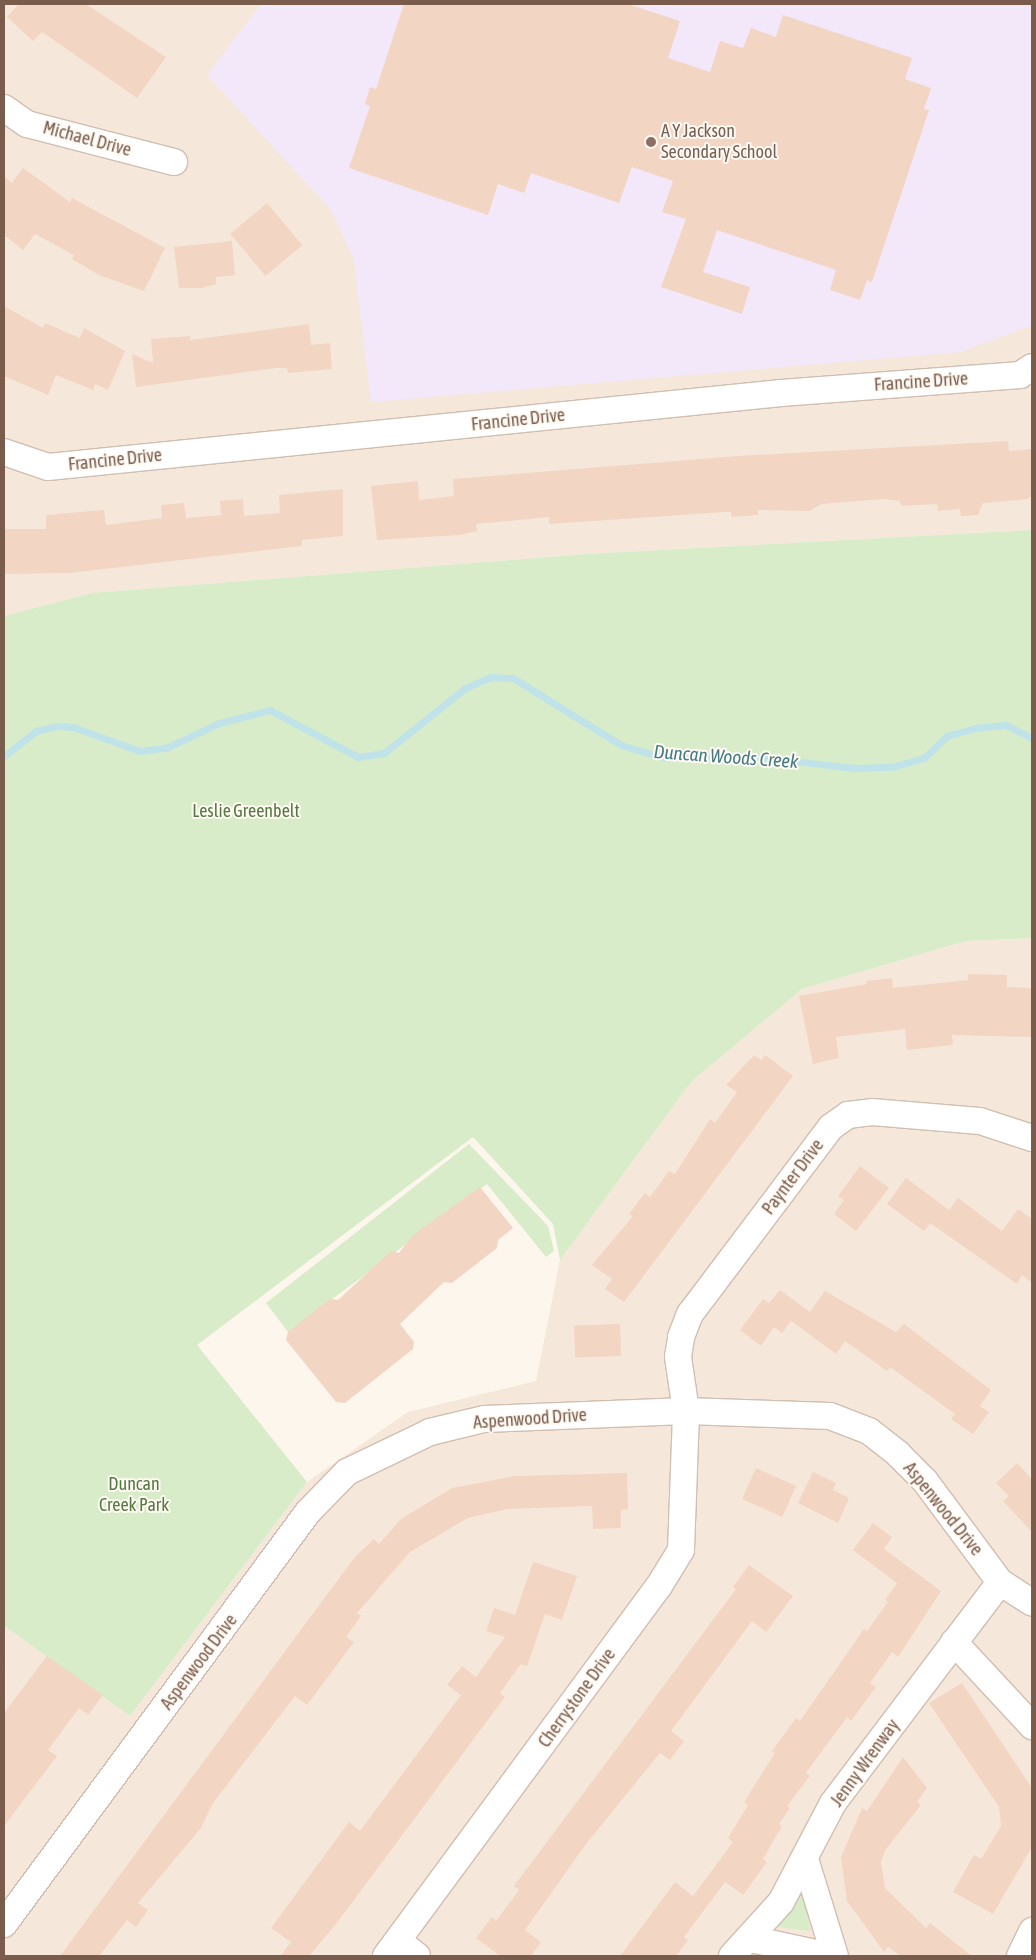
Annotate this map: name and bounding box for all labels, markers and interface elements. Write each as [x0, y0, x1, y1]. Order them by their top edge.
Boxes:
street label: Michael Drive [41, 117, 133, 161]
place label: A Y Jackson Secondary School [661, 121, 777, 163]
marker: A Y Jackson Secondary School [645, 136, 657, 148]
street label: Francine Drive [873, 368, 969, 396]
street label: Francine Drive [470, 404, 566, 436]
street label: Francine Drive [67, 444, 163, 476]
water label: Duncan Woods Creek [653, 741, 799, 773]
park label: Leslie Greenbelt [192, 800, 300, 822]
street label: Paynter Drive [758, 1135, 828, 1219]
street label: Aspenwood Drive [472, 1404, 588, 1434]
street label: Aspenwood Drive [899, 1458, 987, 1560]
park label: Duncan Creek Park [99, 1474, 169, 1516]
street label: Aspenwood Drive [156, 1610, 242, 1714]
street label: Cherrystone Drive [534, 1644, 620, 1752]
street label: Jenny Wrenway [826, 1715, 904, 1811]

